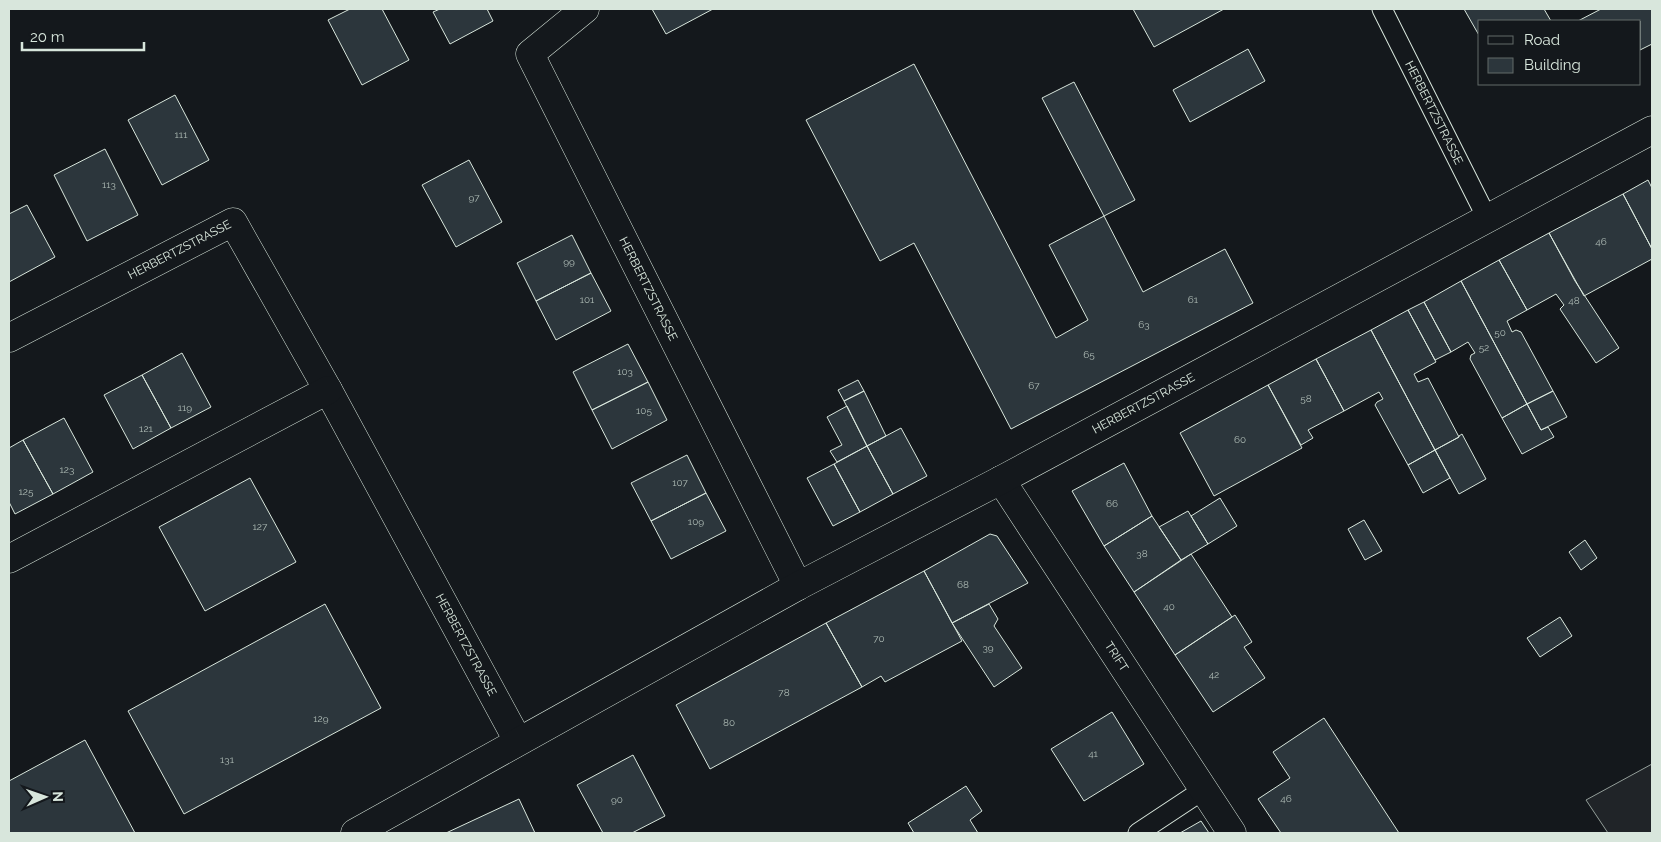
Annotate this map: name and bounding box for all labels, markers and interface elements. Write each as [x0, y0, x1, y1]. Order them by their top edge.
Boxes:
scale bar [22, 20, 145, 52]
legend [1478, 20, 1641, 85]
text: 20 m [30, 28, 65, 46]
text: Road [1524, 31, 1560, 49]
text: Building [1524, 56, 1581, 74]
street label: HERBERTZSTRASSE [1402, 58, 1466, 167]
house number: 111 [175, 129, 188, 140]
house number: 113 [102, 179, 116, 190]
house number: 97 [468, 192, 480, 203]
street label: HERBERTZSTRASSE [126, 217, 233, 282]
street label: HERBERTZSTRASSE [616, 235, 680, 343]
house number: 46 [1595, 236, 1607, 247]
house number: 99 [563, 256, 575, 267]
house number: 101 [580, 294, 595, 305]
house number: 61 [1188, 294, 1199, 305]
house number: 48 [1568, 295, 1580, 306]
house number: 63 [1138, 319, 1150, 330]
house number: 50 [1494, 327, 1506, 338]
house number: 52 [1479, 342, 1489, 353]
house number: 65 [1083, 349, 1095, 360]
house number: 103 [617, 366, 633, 377]
street label: HERBERTZSTRASSE [1090, 370, 1197, 437]
house number: 67 [1028, 380, 1040, 391]
house number: 58 [1300, 393, 1312, 404]
house number: 119 [178, 402, 192, 413]
house number: 105 [636, 405, 652, 416]
house number: 121 [139, 423, 154, 434]
house number: 60 [1234, 434, 1246, 445]
house number: 123 [60, 464, 74, 475]
house number: 107 [672, 477, 688, 488]
house number: 125 [19, 486, 34, 497]
house number: 66 [1106, 498, 1118, 509]
house number: 109 [688, 516, 704, 527]
house number: 127 [253, 521, 268, 532]
house number: 38 [1136, 548, 1148, 559]
house number: 68 [957, 579, 969, 590]
street label: HERBERTZSTRASSE [433, 591, 499, 698]
house number: 40 [1163, 601, 1175, 612]
house number: 70 [873, 633, 885, 644]
street label: TRIFT [1102, 639, 1132, 675]
house number: 39 [982, 642, 994, 653]
house number: 42 [1209, 669, 1219, 680]
house number: 78 [778, 687, 790, 698]
house number: 129 [313, 713, 329, 724]
house number: 80 [723, 717, 735, 728]
house number: 41 [1088, 748, 1099, 759]
house number: 131 [220, 754, 235, 765]
north arrow [20, 772, 70, 822]
text: N [50, 791, 66, 802]
house number: 46 [1280, 793, 1292, 804]
house number: 90 [611, 794, 623, 805]

